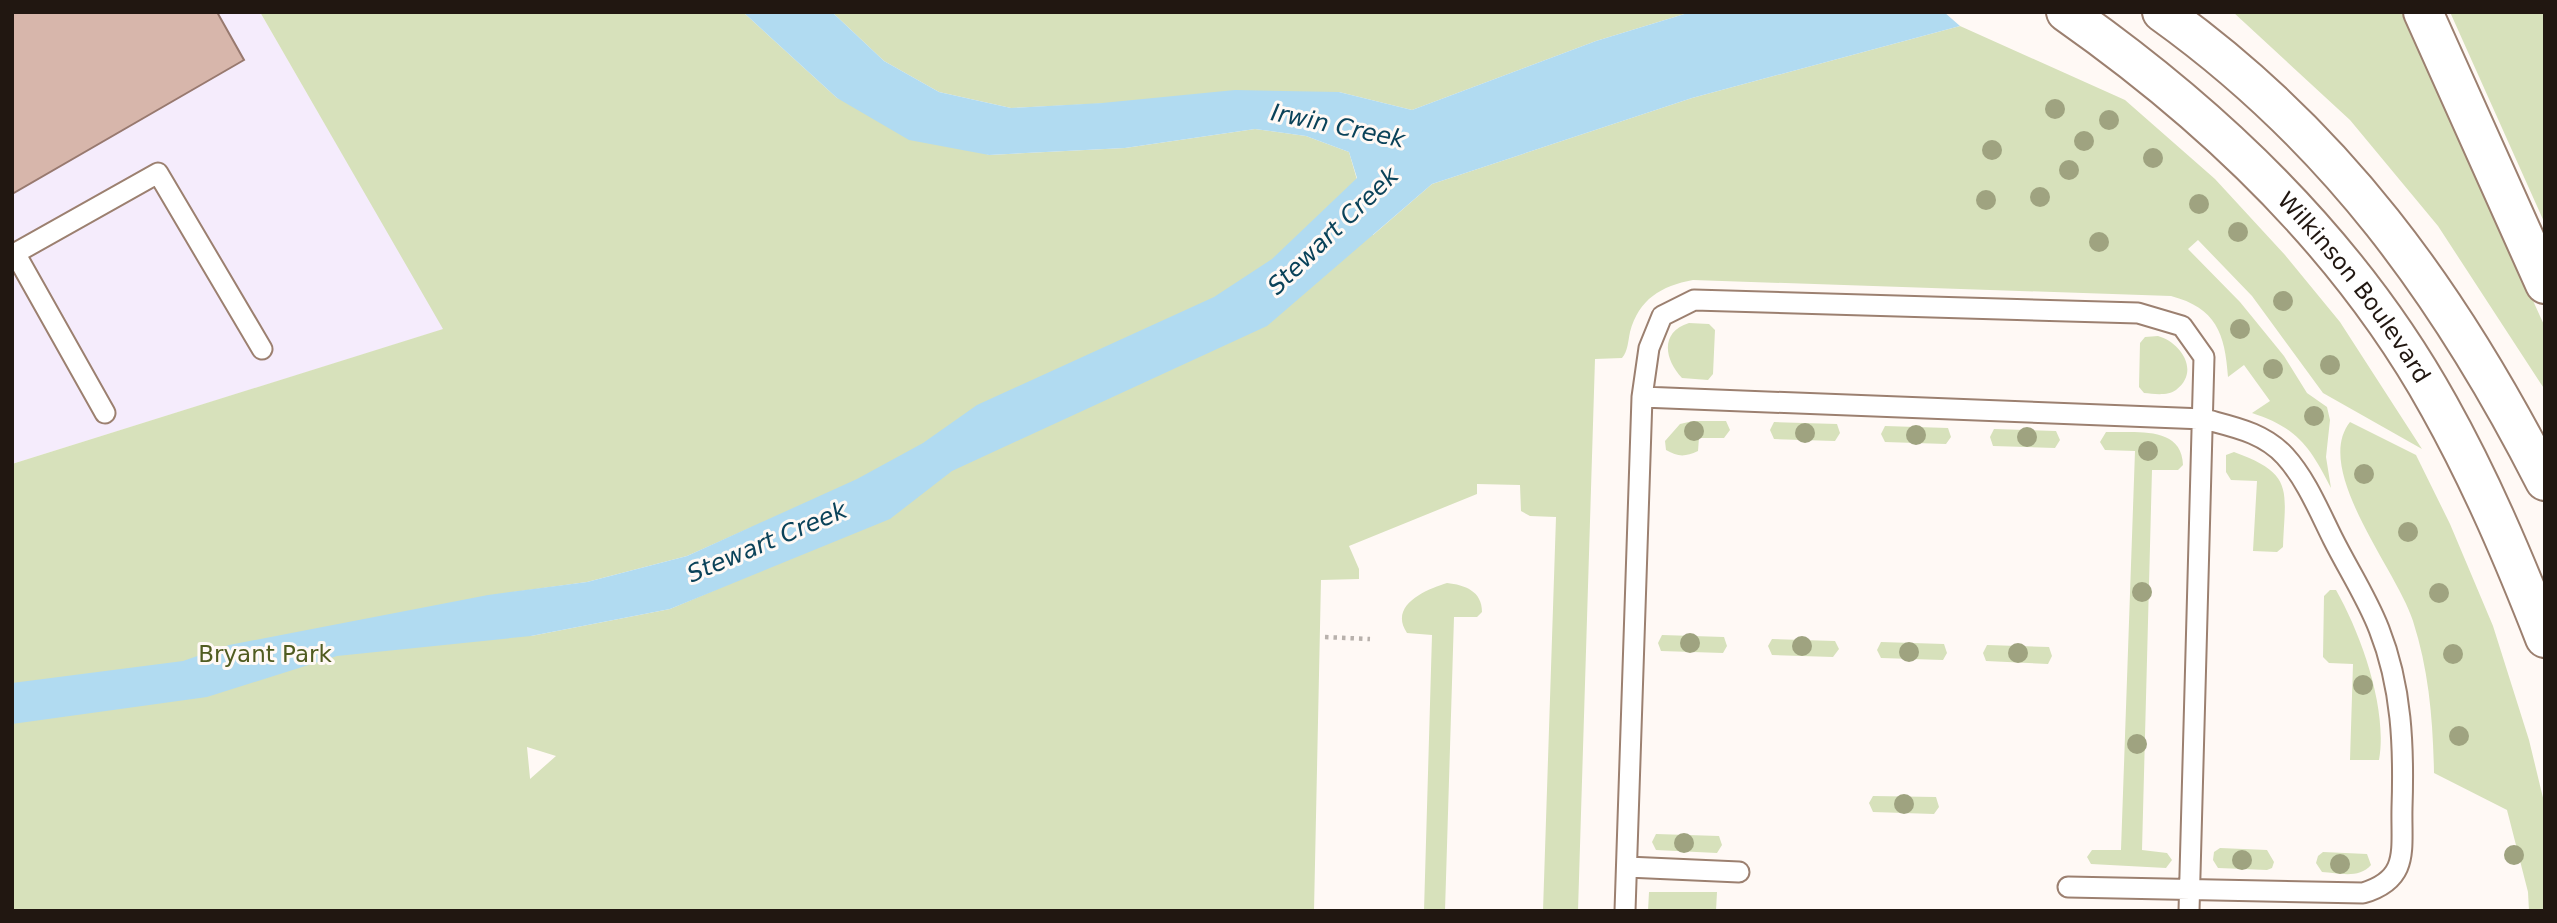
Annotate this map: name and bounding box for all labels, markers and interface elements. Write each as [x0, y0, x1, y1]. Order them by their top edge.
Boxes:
water label: Irwin Creek [1269, 98, 1409, 154]
water label: Stewart Creek [1262, 161, 1405, 300]
street label: Wilkinson Boulevard [2273, 187, 2436, 387]
water label: Stewart Creek [683, 495, 852, 588]
park label: Bryant Park [198, 641, 332, 667]

